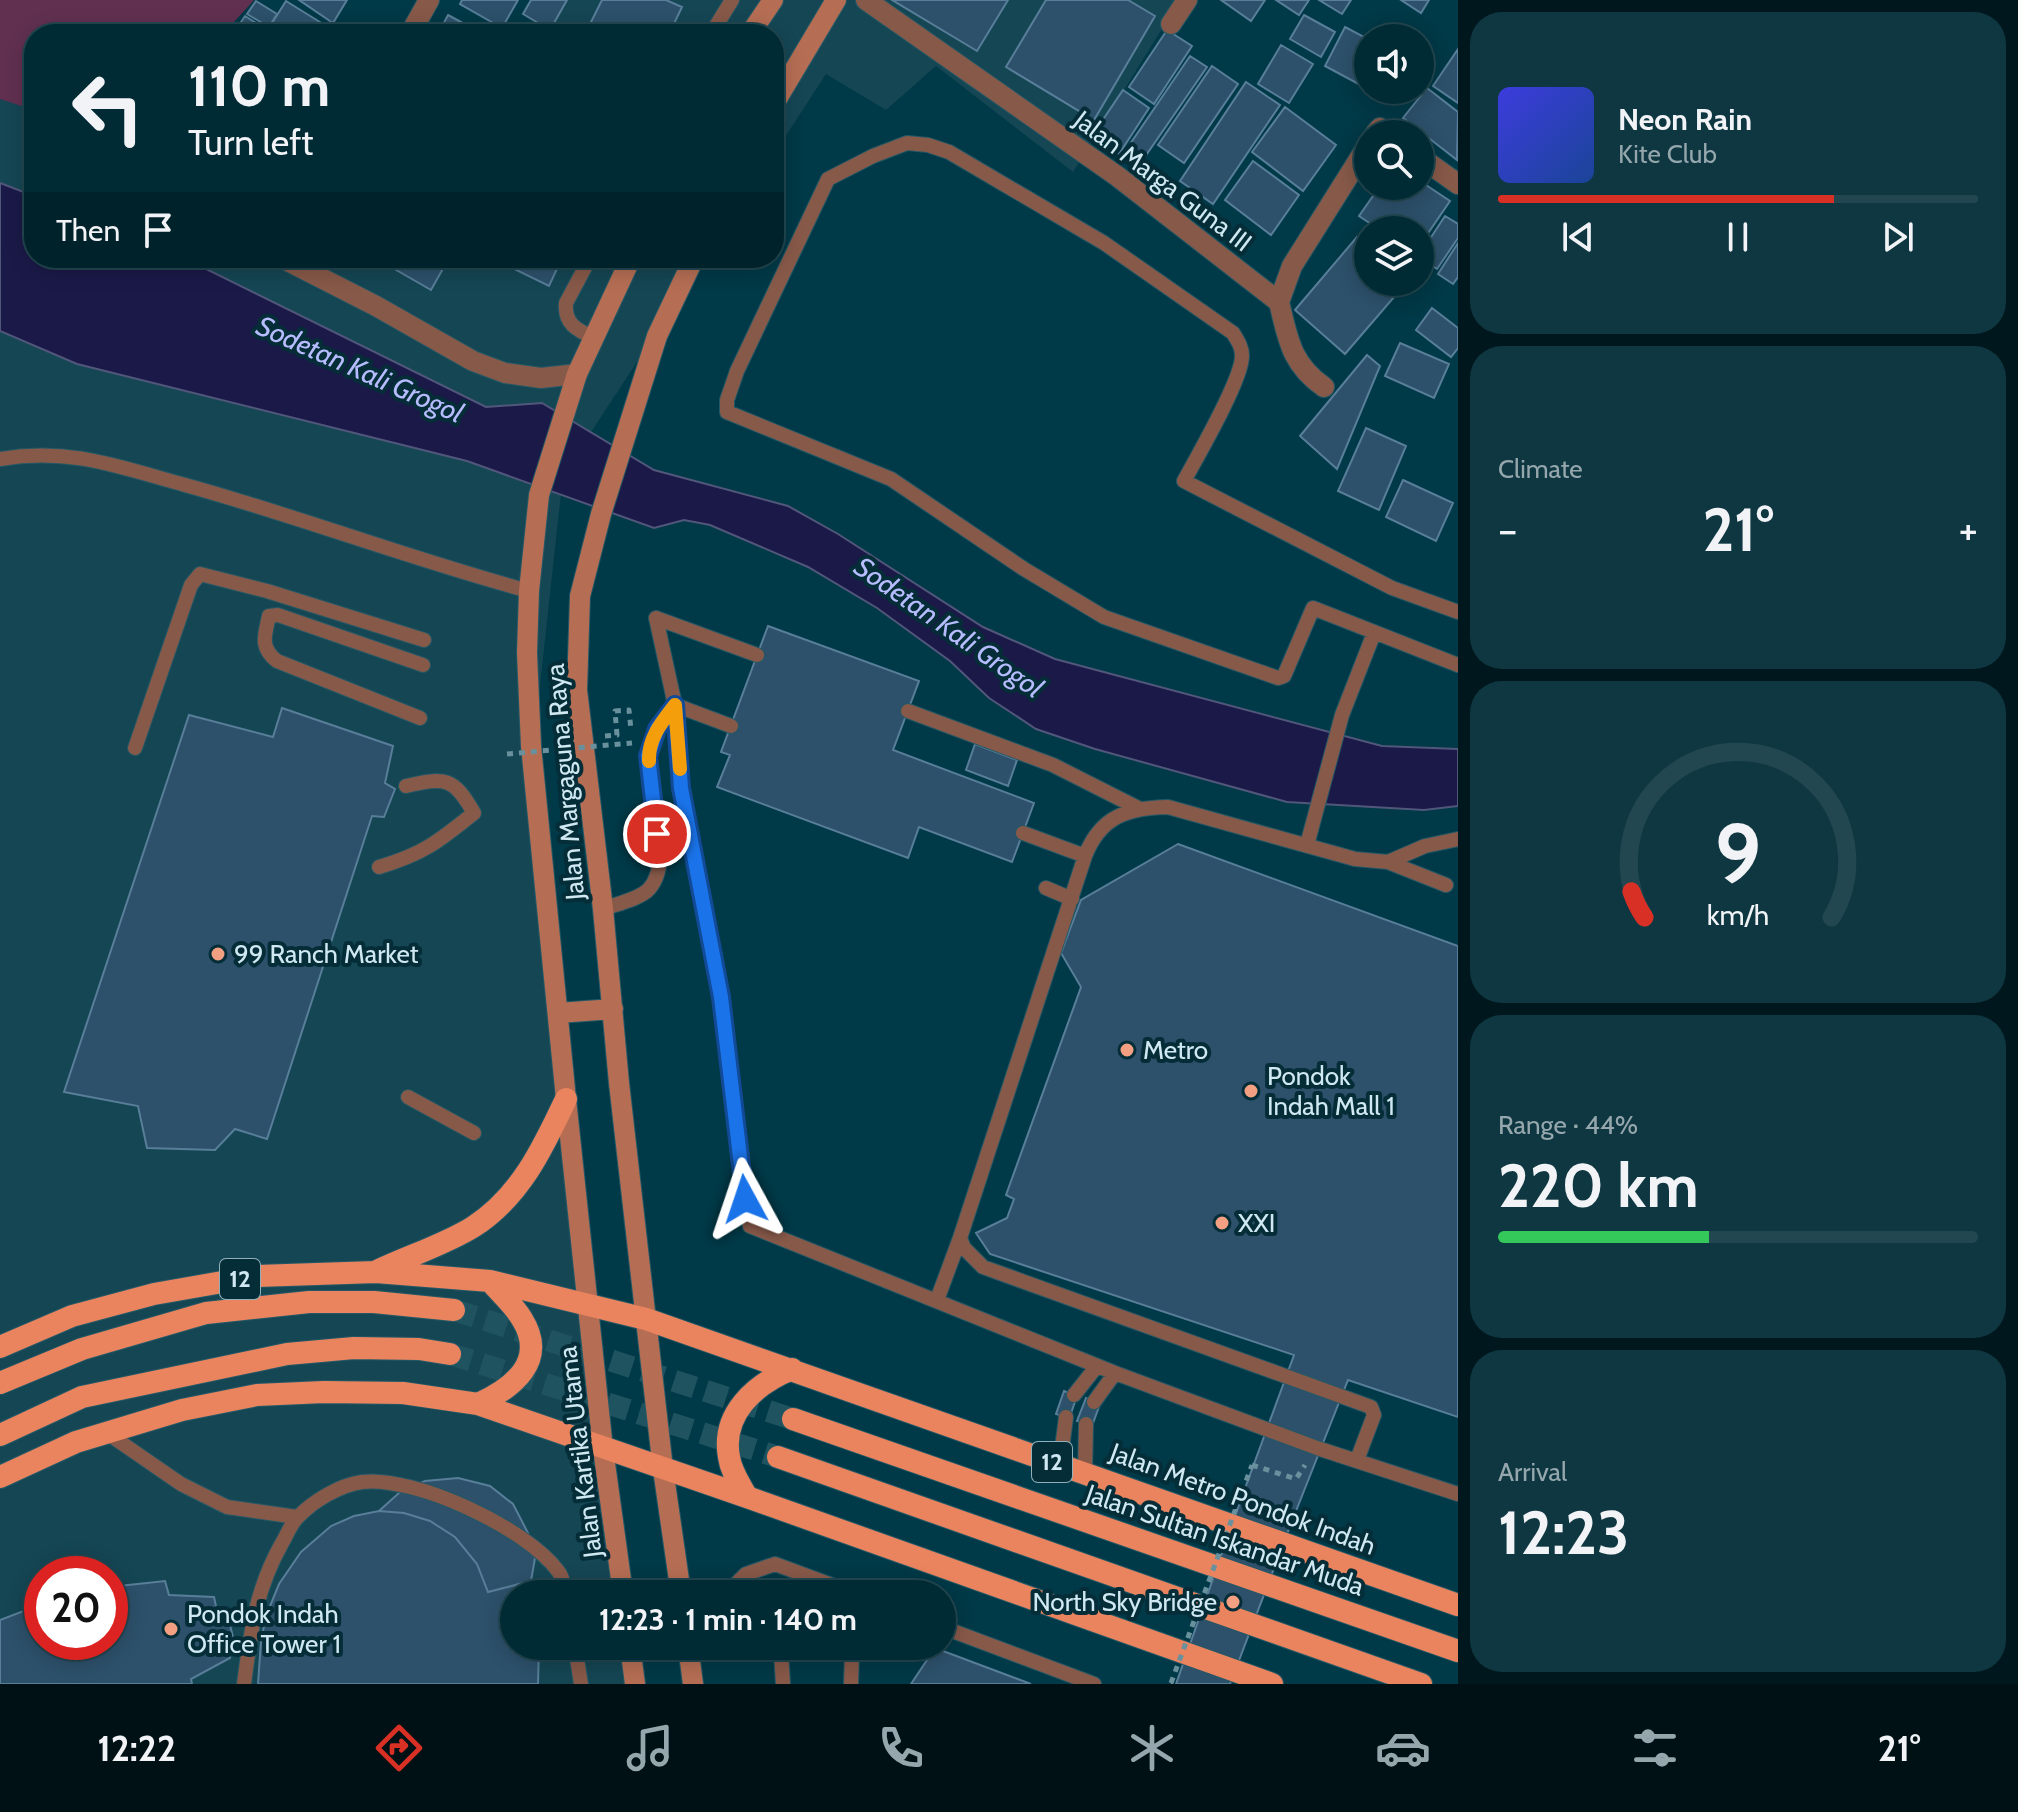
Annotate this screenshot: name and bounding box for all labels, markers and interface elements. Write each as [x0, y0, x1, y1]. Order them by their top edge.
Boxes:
map controls [1354, 24, 1434, 296]
button: sound [1354, 24, 1434, 104]
text: 110 m [188, 52, 330, 120]
icon: left [56, 56, 160, 160]
text: Neon Rain [1618, 101, 1752, 138]
street label: Jalan Marga Guna III [1067, 103, 1258, 258]
text: Turn left [188, 120, 313, 164]
button: search [1354, 120, 1434, 200]
text: Kite Club [1618, 138, 1717, 170]
icon: arrive [136, 208, 180, 252]
text: Then [56, 212, 120, 249]
icon: previous [1556, 215, 1600, 259]
icon: pause [1716, 215, 1760, 259]
icon: next [1876, 215, 1920, 259]
button: layers [1354, 216, 1434, 296]
water label: Sodetan Kali Grogol [251, 308, 469, 430]
text: Climate [1498, 453, 1583, 485]
text: 21° [1702, 493, 1774, 566]
text: − [1498, 503, 1517, 556]
text: + [1959, 503, 1978, 556]
water label: Sodetan Kali Grogol [848, 549, 1050, 705]
street label: Jalan Margaguna Raya [539, 662, 591, 903]
pin [623, 800, 691, 868]
text: 9 [1715, 804, 1761, 905]
icon: arrive [635, 812, 679, 856]
text: km/h [1707, 897, 1769, 932]
place label: 99 Ranch Market [234, 938, 419, 970]
marker: 99 Ranch Market [209, 945, 227, 963]
place label: Metro [1143, 1034, 1208, 1066]
marker: Metro [1118, 1041, 1136, 1059]
place label: Pondok Indah Mall 1 [1267, 1060, 1395, 1122]
marker: Pondok Indah Mall 1 [1242, 1082, 1260, 1100]
text: Range · 44% [1498, 1109, 1638, 1141]
text: 220 km [1498, 1149, 1699, 1222]
position arrow [703, 1157, 787, 1241]
place label: XXI [1238, 1207, 1275, 1239]
marker: XXI [1213, 1214, 1231, 1232]
road number: 12 [220, 1259, 260, 1299]
street label: Jalan Kartika Utama [551, 1344, 609, 1560]
street label: Jalan Metro Pondok Indah [1105, 1436, 1380, 1562]
road number: 12 [1032, 1442, 1072, 1482]
text: Arrival [1498, 1456, 1567, 1488]
street label: Jalan Sultan Iskandar Muda [1081, 1477, 1369, 1603]
text: 12:23 [1498, 1496, 1629, 1569]
speed limit sign: 20 [24, 1556, 128, 1660]
place label: North Sky Bridge [1032, 1586, 1217, 1618]
marker: North Sky Bridge [1224, 1593, 1242, 1611]
place label: Pondok Indah Office Tower 1 [187, 1598, 341, 1660]
text: 12:23 · 1 min · 140 m [599, 1601, 857, 1638]
marker: Pondok Indah Office Tower 1 [162, 1620, 180, 1638]
icon: directions [371, 1720, 427, 1776]
icon: music [622, 1720, 678, 1776]
icon: phone [873, 1720, 929, 1776]
icon: climate [1124, 1720, 1180, 1776]
icon: car [1375, 1720, 1431, 1776]
icon: filters [1627, 1720, 1683, 1776]
text: 12:22 [98, 1726, 176, 1770]
text: 21° [1878, 1726, 1920, 1770]

